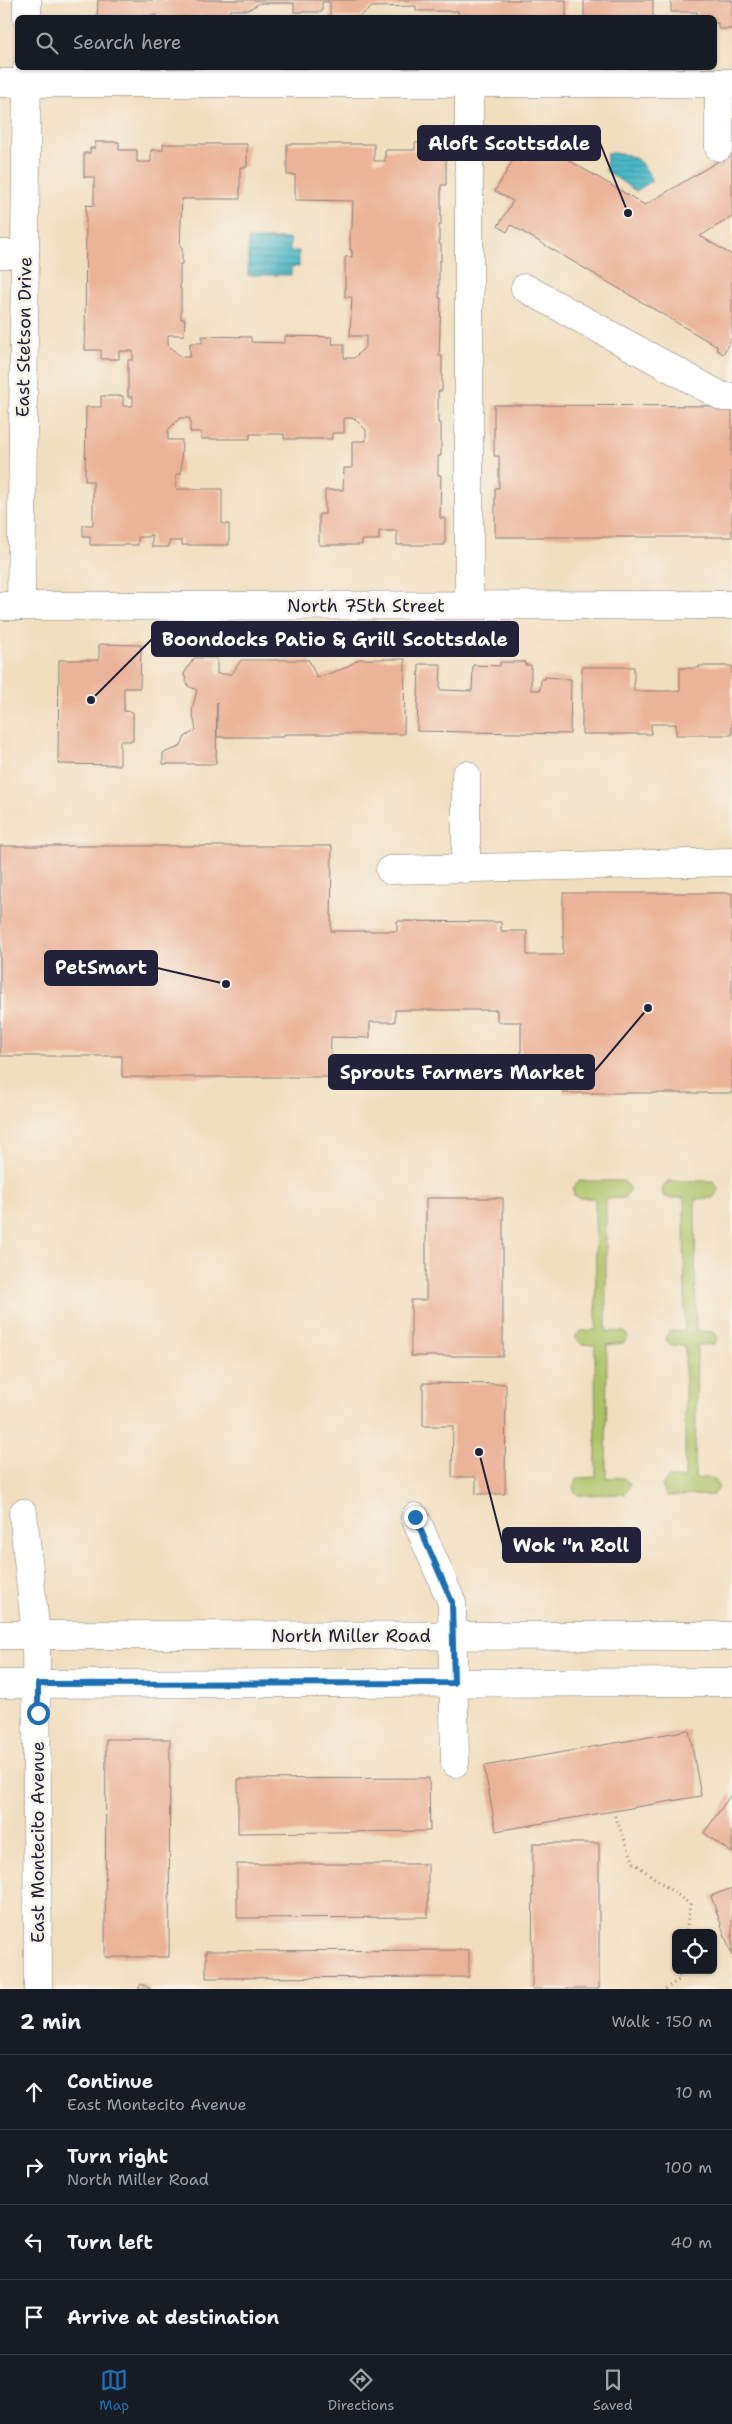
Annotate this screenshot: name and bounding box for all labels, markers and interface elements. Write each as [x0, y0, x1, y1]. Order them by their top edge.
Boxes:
search box [15, 15, 717, 70]
icon: search [33, 29, 61, 57]
text: Search here [73, 30, 182, 55]
callout: Aloft Scottsdale [418, 126, 600, 160]
text: Aloft Scottsdale [428, 131, 590, 156]
street label: East Stetson Drive [11, 257, 37, 417]
street label: North 75th Street [287, 594, 445, 618]
callout: Boondocks Patio & Grill Scottsdale [152, 622, 518, 656]
text: Boondocks Patio & Grill Scottsdale [162, 627, 508, 652]
callout: PetSmart [45, 951, 157, 985]
text: PetSmart [55, 955, 147, 980]
callout: Sprouts Farmers Market [329, 1055, 594, 1089]
text: Sprouts Farmers Market [340, 1060, 584, 1085]
route end [404, 1506, 427, 1529]
callout: Wok "n Roll [503, 1528, 640, 1562]
text: Wok "n Roll [513, 1533, 630, 1558]
street label: North Miller Road [271, 1624, 431, 1648]
route start [27, 1702, 50, 1725]
street label: East Montecito Avenue [26, 1741, 50, 1943]
map controls [672, 1929, 717, 1974]
button: locate [672, 1929, 717, 1974]
text: 2 min [20, 2008, 81, 2036]
text: Walk · 150 m [611, 2011, 712, 2032]
text: Continue [67, 2069, 153, 2094]
icon: ahead [20, 2078, 48, 2106]
text: 10 m [675, 2082, 712, 2103]
text: East Montecito Avenue [67, 2094, 247, 2115]
text: Turn right [67, 2144, 168, 2169]
icon: right [20, 2153, 48, 2181]
text: 100 m [664, 2157, 712, 2178]
text: North Miller Road [67, 2169, 209, 2190]
icon: left [20, 2228, 48, 2256]
text: Turn left [67, 2230, 153, 2255]
text: 40 m [670, 2232, 712, 2253]
icon: arrive [20, 2303, 48, 2331]
text: Arrive at destination [67, 2305, 279, 2330]
tab: Map [99, 2366, 129, 2414]
tab: Directions [328, 2366, 395, 2414]
tab: Saved [593, 2366, 633, 2414]

